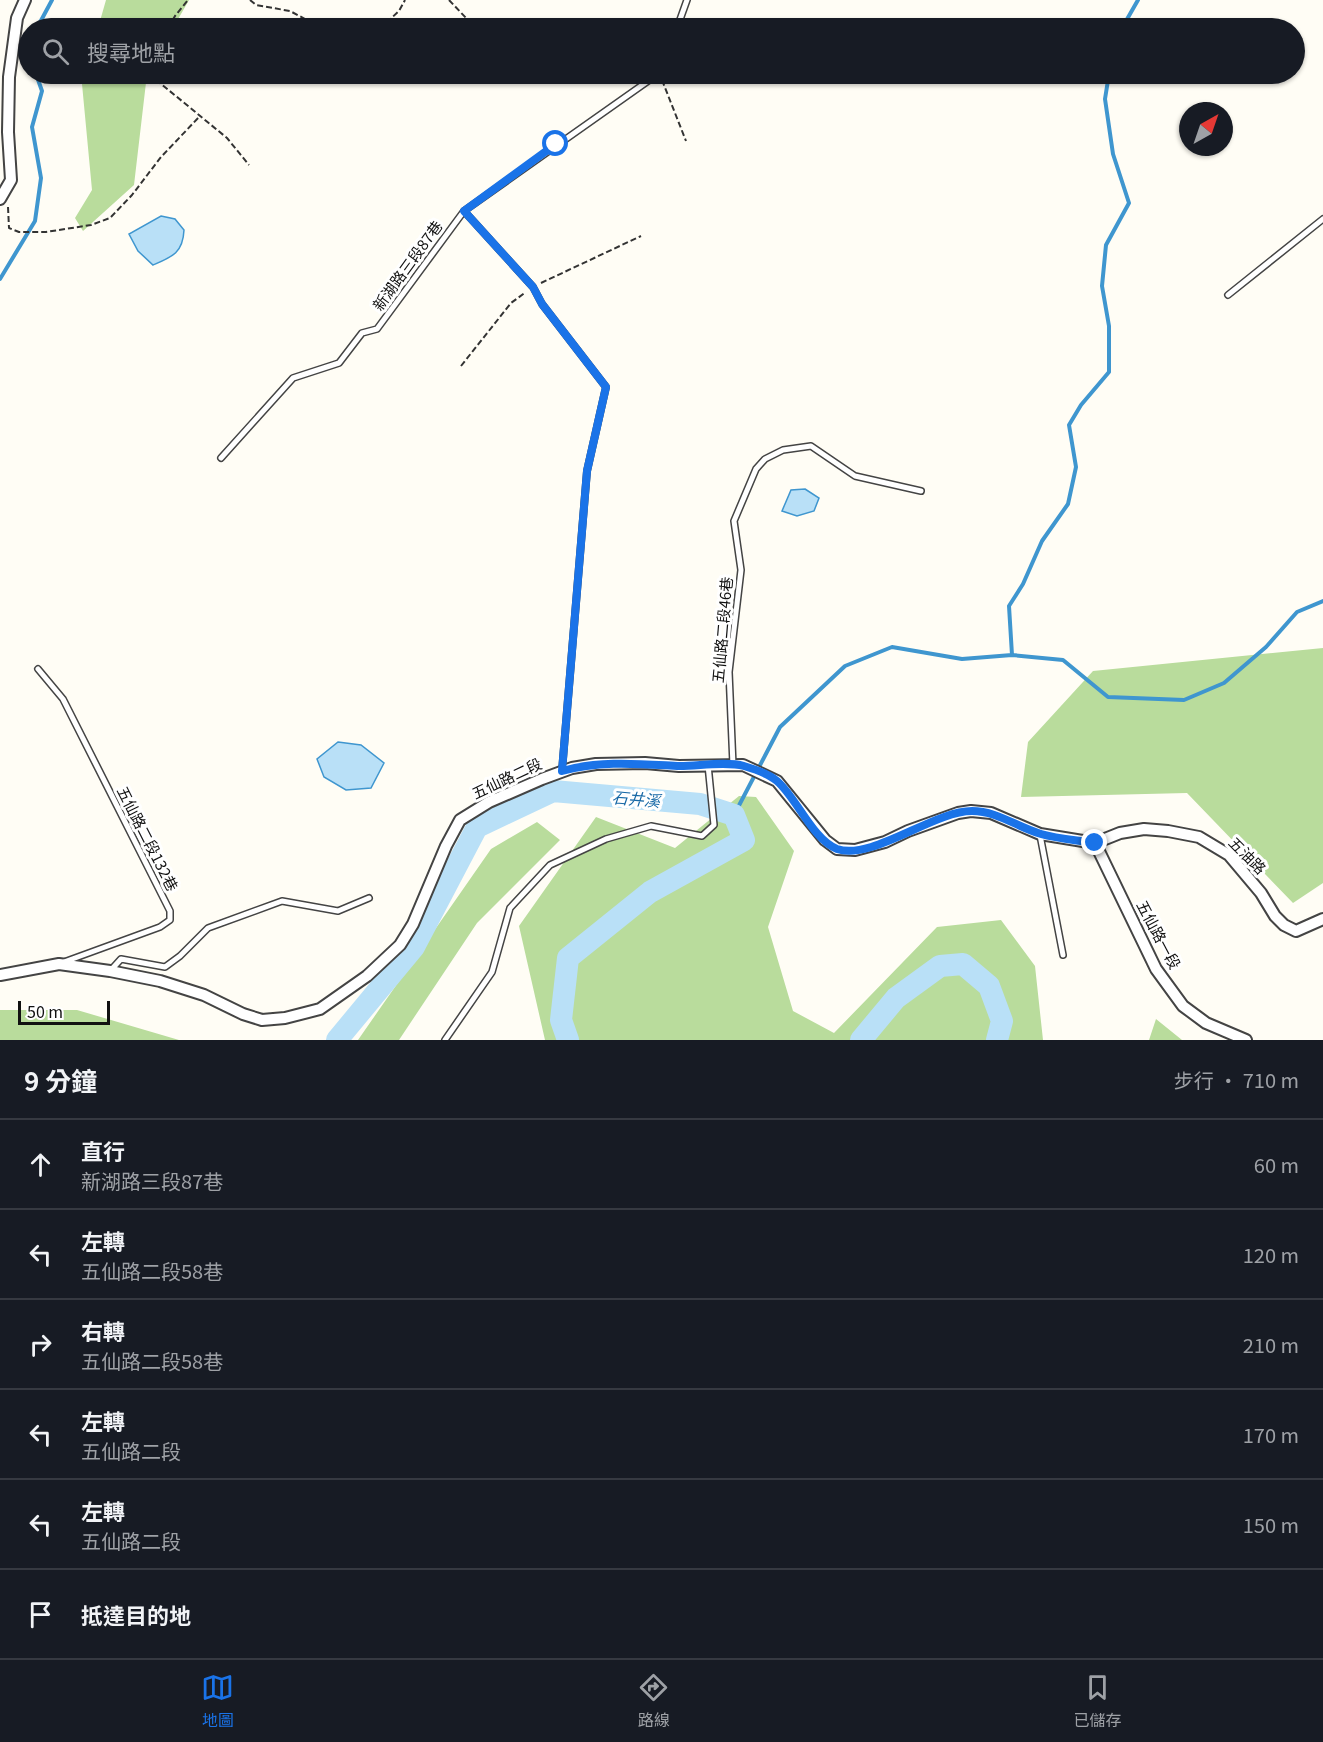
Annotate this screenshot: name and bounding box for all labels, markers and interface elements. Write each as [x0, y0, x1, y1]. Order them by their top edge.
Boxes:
search box [18, 18, 1305, 84]
icon: search [39, 35, 72, 68]
text: 搜尋地點 [87, 35, 175, 67]
north arrow [1179, 102, 1233, 156]
route start [542, 130, 568, 156]
street label: 新湖路三段87巷 [367, 216, 447, 314]
street label: 五仙路二段46巷 [706, 576, 737, 684]
street label: 五仙路二段 [468, 752, 545, 803]
street label: 五仙路二段132巷 [113, 782, 184, 894]
water label: 石井溪 [611, 784, 663, 812]
route end [1081, 829, 1107, 855]
street label: 五油路 [1225, 832, 1271, 878]
street label: 五仙路一段 [1132, 896, 1186, 972]
scale bar [18, 998, 110, 1025]
text: 50 m [27, 999, 63, 1023]
text: 9 分鐘 [24, 1061, 97, 1098]
text: 步行 · 710 m [1174, 1065, 1299, 1094]
text: 直行 [81, 1134, 125, 1166]
icon: ahead [24, 1148, 57, 1181]
text: 60 m [1254, 1150, 1299, 1179]
text: 新湖路三段87巷 [81, 1166, 223, 1195]
text: 左轉 [81, 1224, 125, 1256]
icon: left [24, 1238, 57, 1271]
text: 120 m [1243, 1240, 1299, 1269]
text: 五仙路二段58巷 [81, 1256, 223, 1285]
text: 右轉 [81, 1314, 125, 1346]
icon: right [24, 1328, 57, 1361]
text: 210 m [1243, 1330, 1299, 1359]
text: 五仙路二段58巷 [81, 1346, 223, 1375]
text: 左轉 [81, 1404, 125, 1436]
icon: left [24, 1418, 57, 1451]
text: 170 m [1243, 1420, 1299, 1449]
text: 五仙路二段 [81, 1436, 181, 1465]
text: 左轉 [81, 1494, 125, 1526]
icon: left [24, 1508, 57, 1541]
text: 150 m [1243, 1510, 1299, 1539]
text: 五仙路二段 [81, 1526, 181, 1555]
icon: arrive [24, 1598, 57, 1631]
text: 抵達目的地 [81, 1598, 191, 1630]
tab: 地圖 [201, 1671, 234, 1731]
tab: 路線 [637, 1671, 670, 1731]
tab: 已儲存 [1073, 1671, 1121, 1731]

